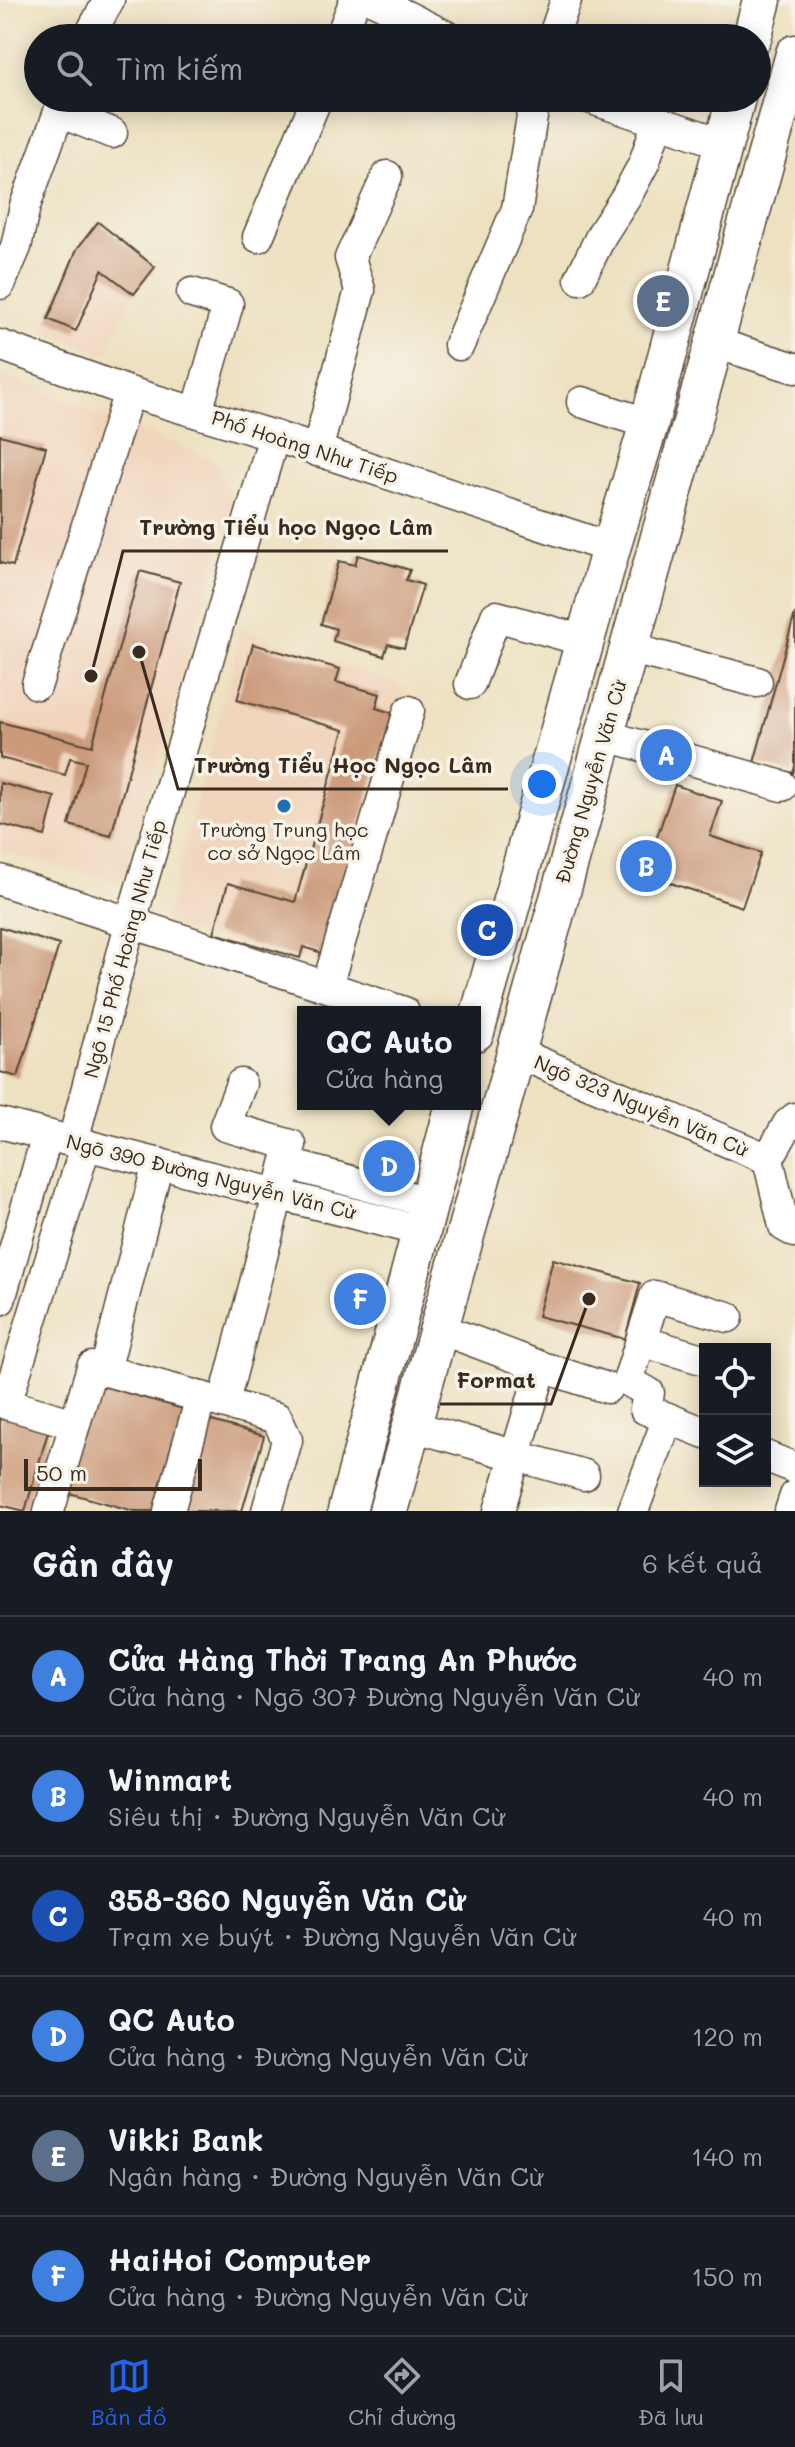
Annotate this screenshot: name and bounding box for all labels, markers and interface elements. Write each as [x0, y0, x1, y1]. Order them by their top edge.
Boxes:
search box [24, 24, 771, 112]
icon: search [52, 46, 96, 90]
text: Tìm kiếm [116, 48, 243, 88]
pin: E [637, 271, 689, 331]
street label: Phố Hoàng Như Tiếp [209, 404, 402, 489]
callout: Trường Tiểu học Ngọc Lâm [123, 505, 448, 551]
text: Trường Tiểu học Ngọc Lâm [139, 512, 433, 541]
street label: Đường Nguyễn Văn Cừ [549, 676, 632, 886]
pin: A [640, 725, 692, 785]
callout: Trường Tiểu Học Ngọc Lâm [178, 743, 508, 789]
text: Trường Tiểu Học Ngọc Lâm [194, 750, 492, 779]
your location [522, 764, 562, 804]
marker: Trường Trung học cơ sở Ngọc Lâm [275, 797, 293, 815]
place label: Trường Trung học cơ sở Ngọc Lâm [199, 816, 369, 865]
street label: Ngõ 15 Phố Hoàng Như Tiếp [77, 817, 171, 1081]
pin: B [620, 836, 672, 896]
pin: C [461, 900, 513, 960]
popup [297, 1006, 481, 1110]
text: QC Auto [326, 1021, 452, 1061]
street label: Ngõ 323 Nguyễn Văn Cừ [531, 1048, 753, 1162]
text: Cửa hàng [326, 1061, 443, 1095]
street label: Ngõ 390 Đường Nguyễn Văn Cừ [64, 1127, 360, 1225]
pin: D [363, 1136, 415, 1196]
pin: F [334, 1269, 386, 1329]
map controls [699, 1343, 771, 1487]
button: locate [699, 1343, 771, 1415]
callout: Format [440, 1358, 551, 1404]
text: Format [456, 1365, 536, 1394]
button: layers [699, 1415, 771, 1487]
scale bar [24, 1455, 202, 1491]
text: 50 m [36, 1458, 87, 1487]
text: Gần đây [32, 1541, 174, 1586]
text: 6 kết quả [642, 1546, 763, 1580]
text: Cửa Hàng Thời Trang An Phước [108, 1639, 577, 1679]
text: A [49, 1659, 67, 1693]
text: 40 m [703, 1659, 763, 1693]
text: Cửa hàng · Ngõ 307 Đường Nguyễn Văn Cừ [108, 1679, 639, 1713]
text: Winmart [108, 1759, 232, 1799]
text: B [49, 1779, 67, 1813]
text: 40 m [703, 1779, 763, 1813]
text: Siêu thị · Đường Nguyễn Văn Cừ [108, 1799, 505, 1833]
text: 358-360 Nguyễn Văn Cừ [108, 1879, 464, 1919]
text: C [48, 1899, 68, 1933]
text: 40 m [703, 1899, 763, 1933]
text: Trạm xe buýt · Đường Nguyễn Văn Cừ [108, 1919, 576, 1953]
text: QC Auto [108, 1999, 235, 2039]
text: D [49, 2019, 67, 2053]
text: 120 m [692, 2019, 763, 2053]
text: Cửa hàng · Đường Nguyễn Văn Cừ [108, 2039, 527, 2073]
text: Vikki Bank [108, 2119, 263, 2159]
text: E [50, 2139, 66, 2173]
text: 140 m [691, 2139, 763, 2173]
text: Ngân hàng · Đường Nguyễn Văn Cừ [108, 2159, 543, 2193]
text: HaiHoi Computer [108, 2239, 371, 2279]
text: F [50, 2259, 66, 2293]
text: 150 m [691, 2259, 763, 2293]
text: Cửa hàng · Đường Nguyễn Văn Cừ [108, 2279, 527, 2313]
tab: Bản đồ [91, 2354, 166, 2431]
tab: Chỉ đường [348, 2354, 456, 2431]
tab: Đã lưu [638, 2354, 704, 2431]

